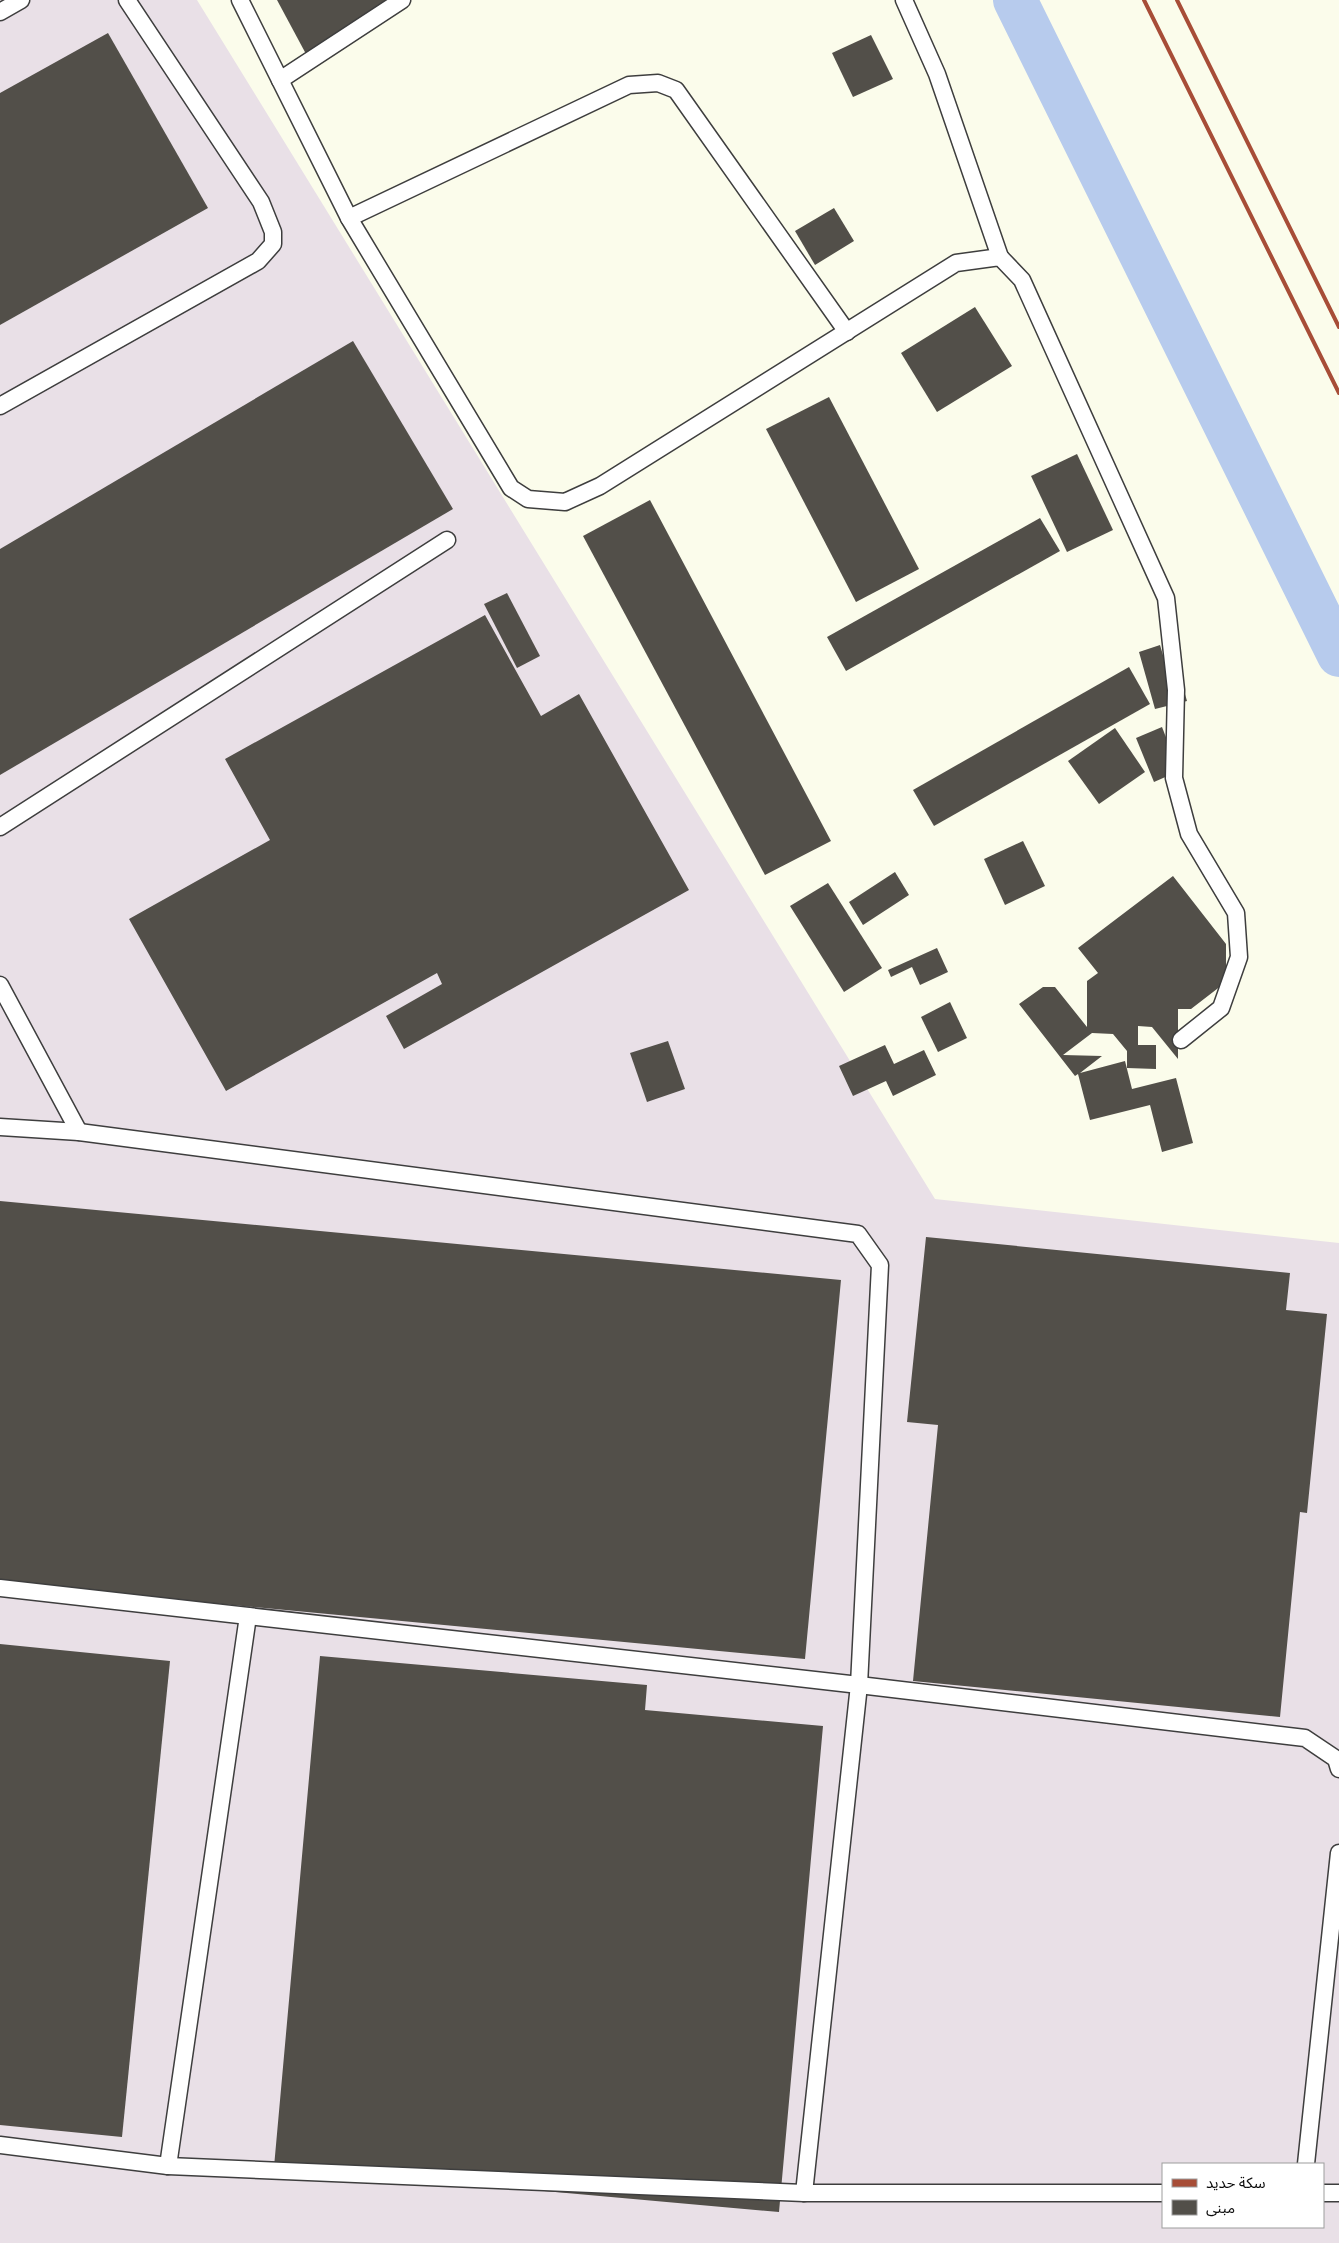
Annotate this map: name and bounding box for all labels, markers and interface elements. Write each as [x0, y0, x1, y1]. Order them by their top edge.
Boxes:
legend [1162, 2163, 1324, 2228]
text: سكة حديد [1206, 2173, 1266, 2192]
text: مبنى [1206, 2198, 1235, 2217]

